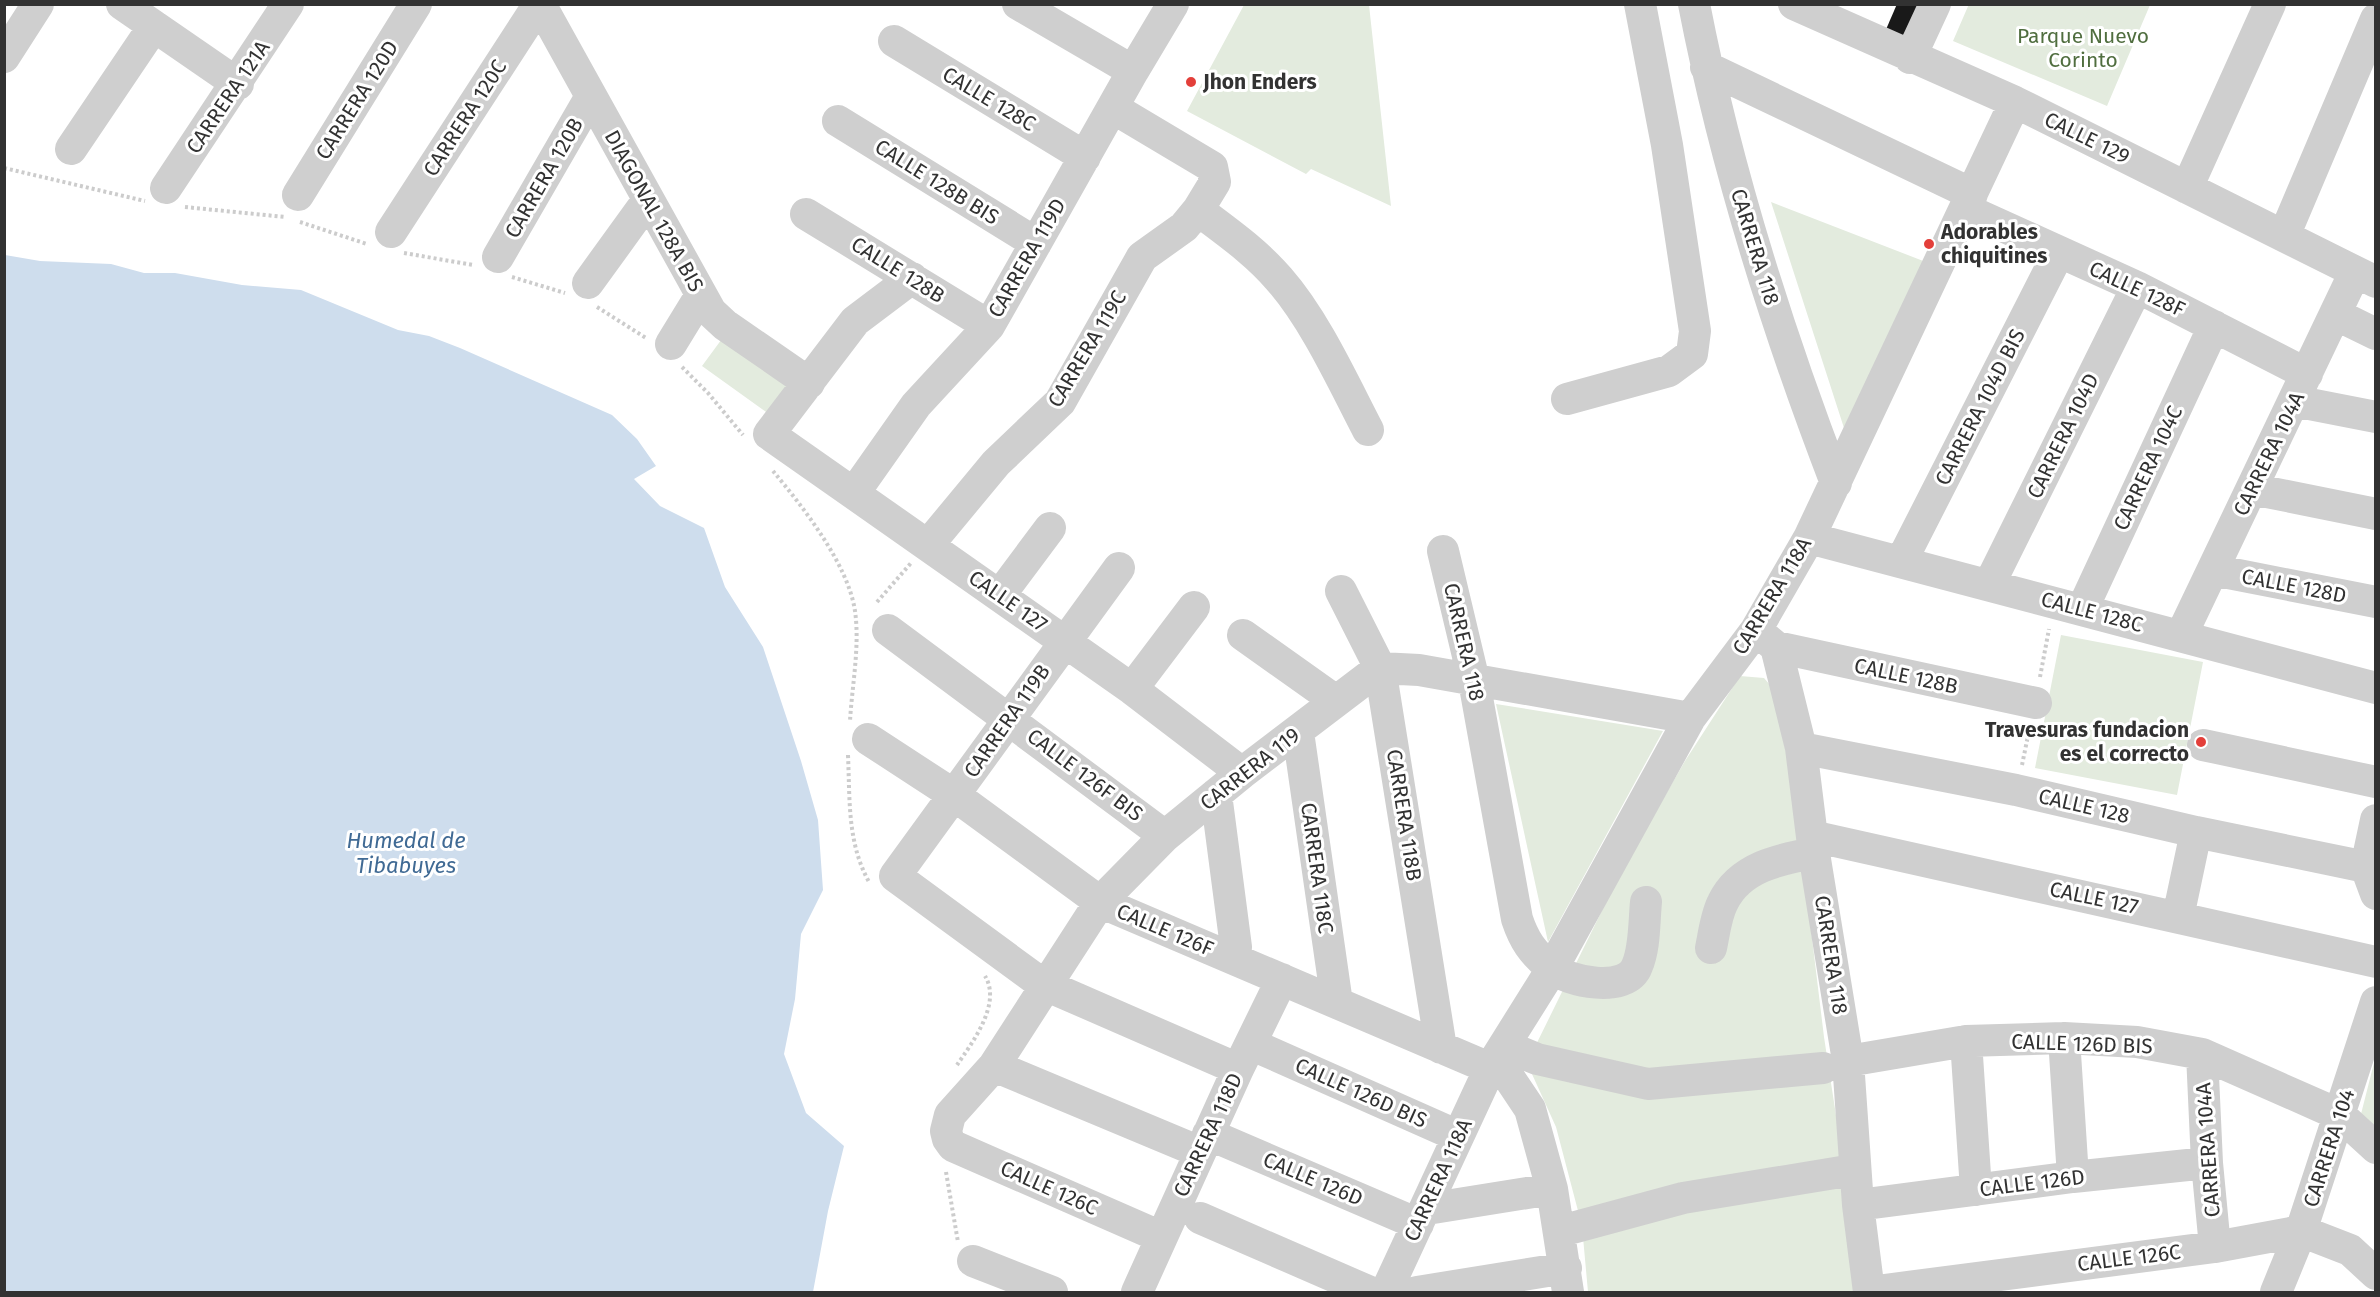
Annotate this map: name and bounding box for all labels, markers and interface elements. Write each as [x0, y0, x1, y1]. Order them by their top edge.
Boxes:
park label: Parque Nuevo Corinto [2017, 23, 2149, 73]
street label: CARRERA 121A [181, 35, 275, 159]
street label: CARRERA 120D [310, 36, 404, 164]
street label: CARRERA 120C [418, 55, 512, 181]
street label: CALLE 128C [938, 61, 1041, 137]
place label: Jhon Enders [1202, 69, 1317, 95]
marker: Jhon Enders [1184, 75, 1198, 89]
street label: CALLE 129 [2040, 106, 2134, 170]
street label: CARRERA 120B [499, 113, 589, 243]
street label: DIAGONAL 128A BIS [599, 126, 709, 296]
street label: CALLE 128B BIS [870, 134, 1004, 230]
street label: CARRERA 118 [1725, 186, 1785, 308]
street label: CARRERA 119D [982, 194, 1072, 322]
place label: Adorables chiquitines [1940, 219, 2048, 269]
street label: CALLE 128B [846, 231, 950, 309]
marker: Adorables chiquitines [1922, 237, 1936, 251]
street label: CALLE 128F [2085, 255, 2189, 323]
street label: CARRERA 119C [1042, 286, 1132, 412]
street label: CARRERA 104D BIS [1929, 324, 2031, 490]
street label: CARRERA 104D [2021, 369, 2105, 503]
street label: CARRERA 104A [2228, 388, 2310, 520]
street label: CARRERA 104C [2108, 401, 2188, 534]
street label: CARRERA 118A [1727, 533, 1817, 659]
street label: CALLE 128D [2239, 563, 2349, 609]
street label: CALLE 127 [964, 565, 1052, 637]
street label: CARRERA 118 [1438, 581, 1490, 703]
street label: CALLE 128C [2038, 586, 2146, 638]
street label: CALLE 128B [1852, 652, 1960, 700]
street label: CARRERA 119B [958, 659, 1056, 783]
place label: Travesuras fundacion es el correcto [1985, 717, 2189, 767]
street label: CARRERA 119 [1195, 722, 1305, 816]
street label: CALLE 126F BIS [1022, 723, 1148, 827]
marker: Travesuras fundacion es el correcto [2194, 735, 2208, 749]
street label: CARRERA 118B [1381, 747, 1427, 883]
street label: CALLE 128 [2036, 783, 2132, 829]
street label: CARRERA 118C [1295, 801, 1339, 935]
water label: Humedal de Tibabuyes [346, 827, 466, 879]
street label: CALLE 127 [2047, 876, 2141, 920]
street label: CARRERA 118 [1809, 894, 1853, 1016]
street label: CALLE 126F [1113, 898, 1217, 962]
street label: CALLE 126D BIS [2011, 1029, 2153, 1059]
street label: CALLE 126D BIS [1291, 1052, 1431, 1134]
street label: CARRERA 118D [1168, 1069, 1248, 1201]
street label: CARRERA 104A [2190, 1082, 2226, 1218]
street label: CARRERA 104 [2298, 1086, 2360, 1210]
street label: CARRERA 118A [1398, 1115, 1478, 1245]
street label: CALLE 126D [1259, 1146, 1367, 1212]
street label: CALLE 126C [996, 1155, 1102, 1221]
street label: CALLE 126D [1978, 1164, 2086, 1202]
street label: CALLE 126C [2076, 1239, 2182, 1277]

